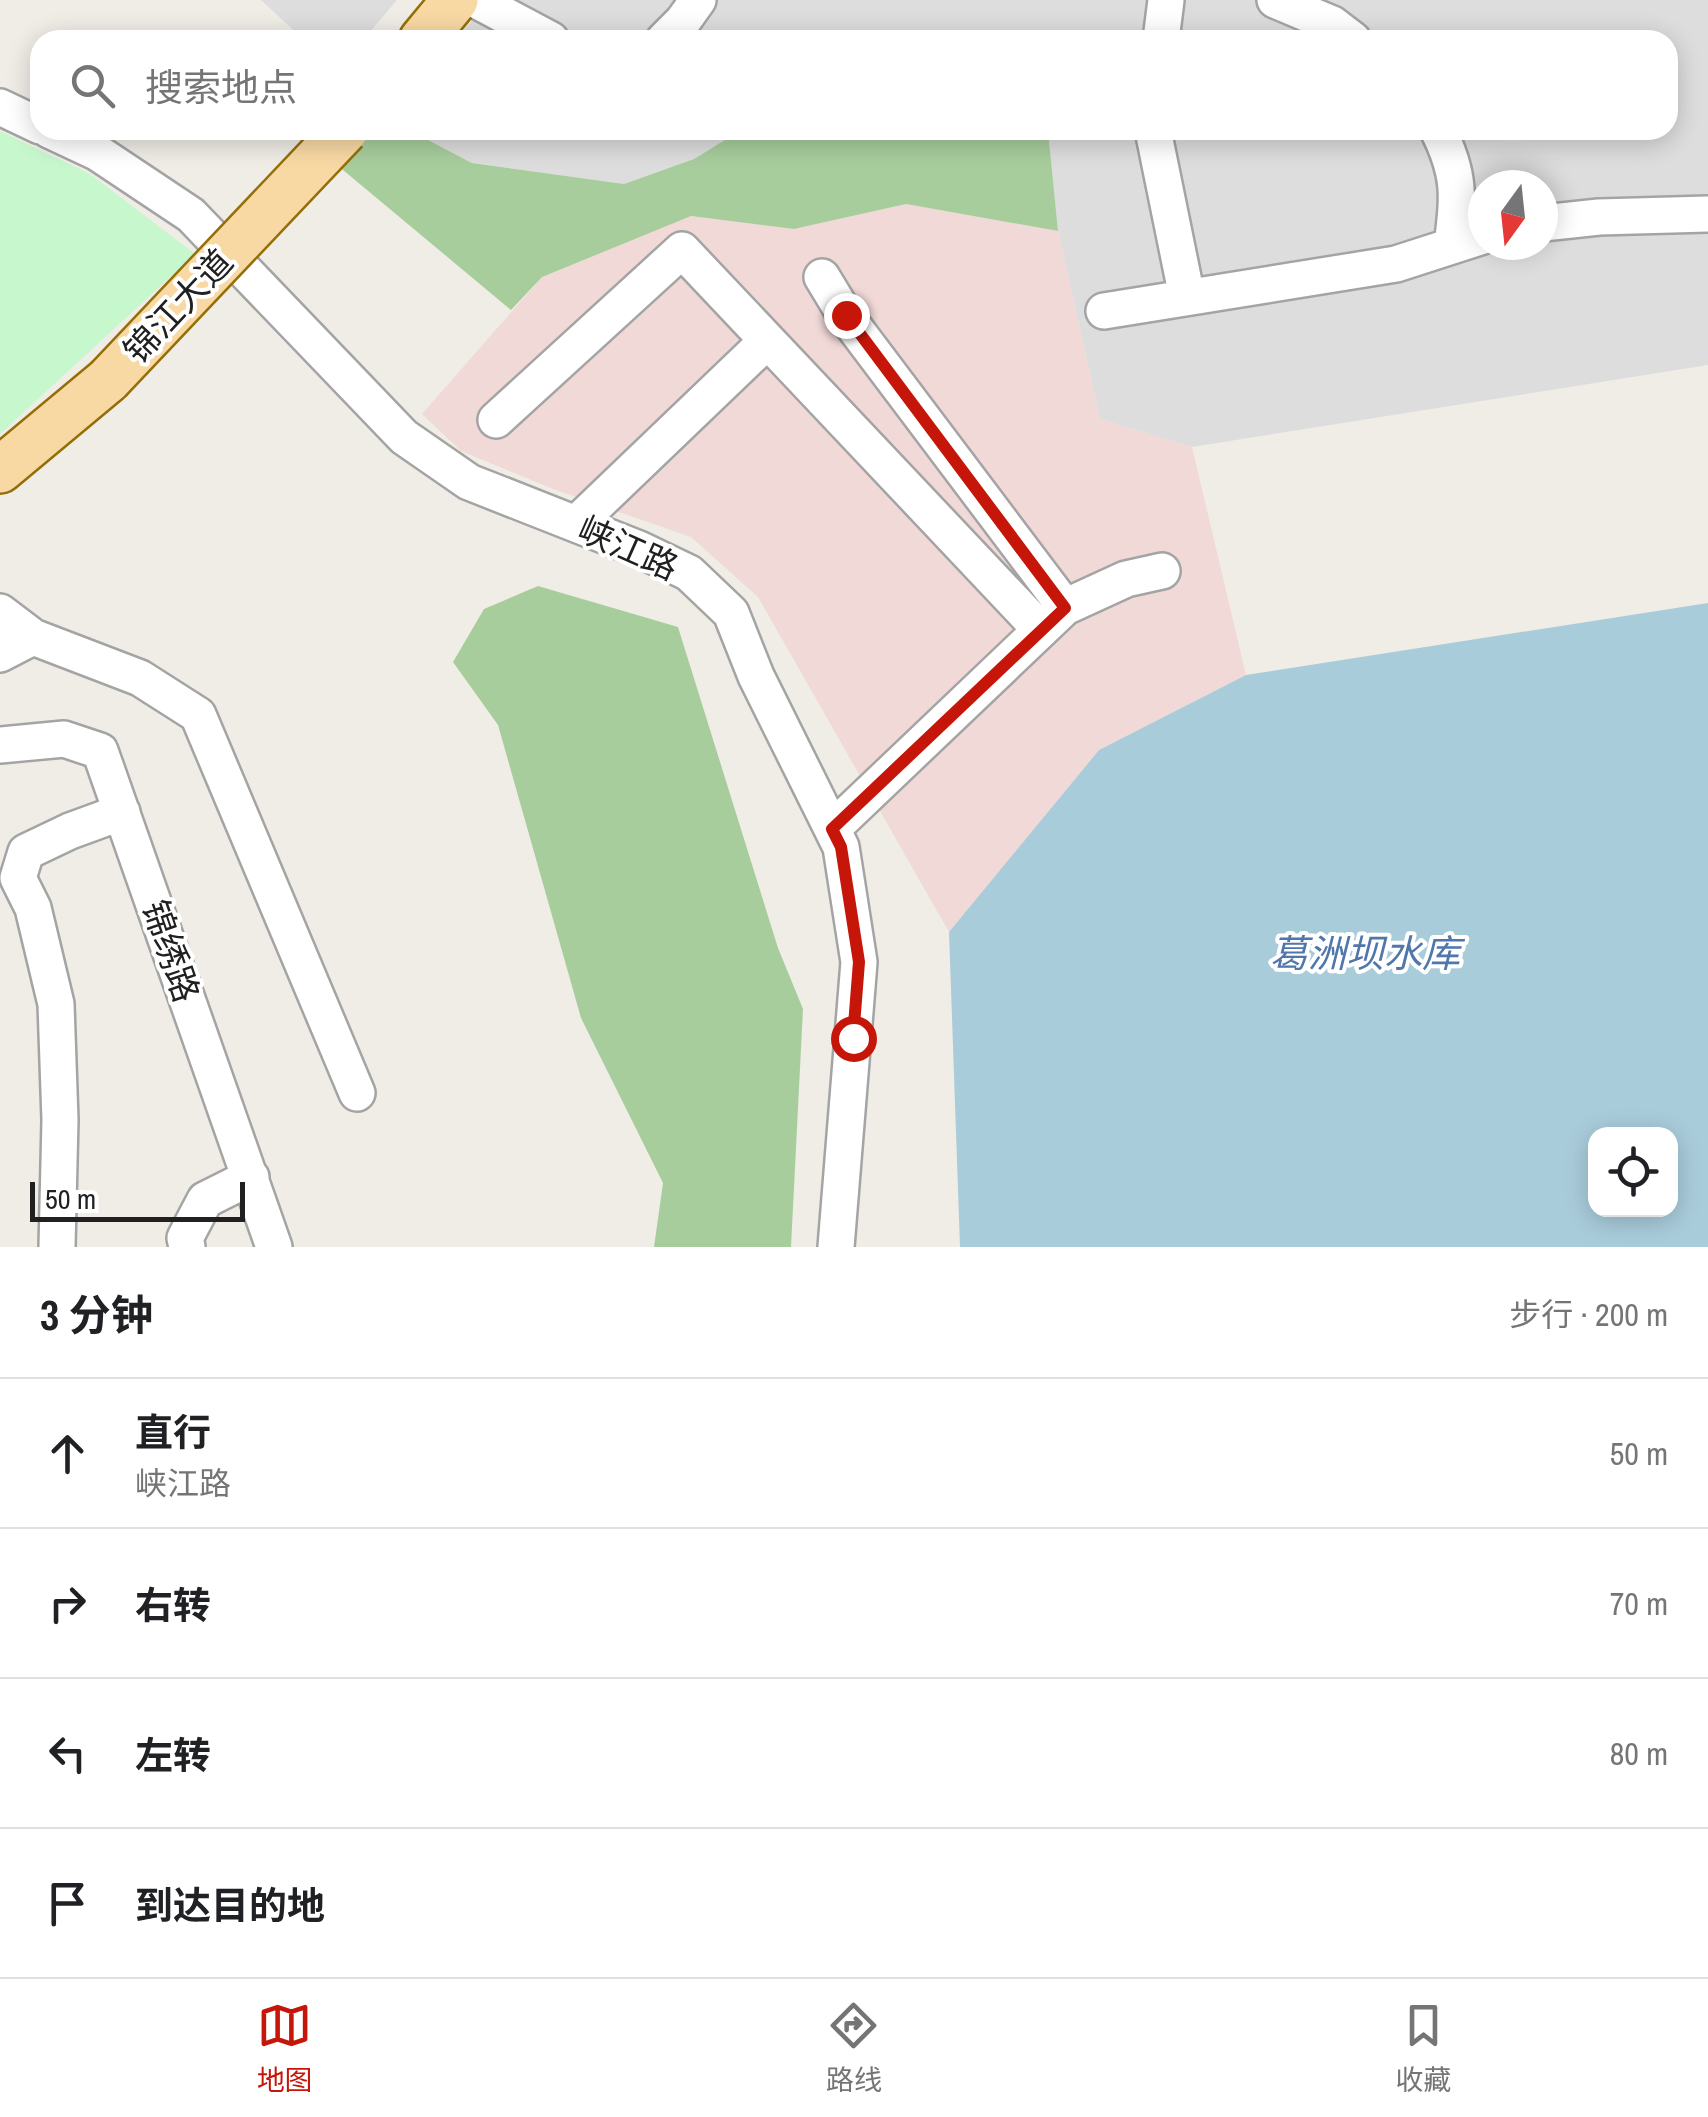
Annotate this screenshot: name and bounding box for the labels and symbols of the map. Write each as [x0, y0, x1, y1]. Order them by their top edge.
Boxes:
north arrow [1468, 170, 1558, 260]
street label: 锦江大道 [113, 239, 243, 373]
route end [824, 293, 870, 339]
street label: 峡江路 [570, 505, 686, 591]
street label: 锦绣路 [132, 894, 210, 1008]
water label: 葛洲坝水库 [1270, 928, 1466, 979]
route start [831, 1016, 877, 1062]
scale bar [30, 1177, 245, 1222]

